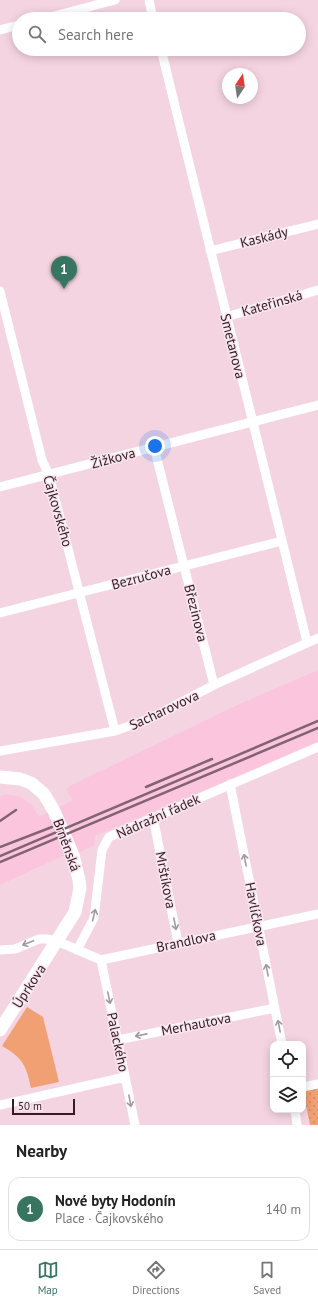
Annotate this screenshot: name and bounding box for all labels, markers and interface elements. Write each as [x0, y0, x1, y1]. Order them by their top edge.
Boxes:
search box [12, 12, 306, 56]
icon: search [26, 23, 48, 45]
text: Search here [58, 25, 134, 44]
north arrow [222, 68, 258, 104]
street label: Kaskády [238, 222, 290, 252]
pin: 1 [51, 256, 77, 289]
street label: Kateřinská [239, 286, 305, 320]
street label: Smetanova [216, 312, 250, 380]
your location [145, 436, 165, 456]
street label: Žižkova [89, 443, 137, 473]
street label: Čajkovského [39, 473, 77, 549]
street label: Bezručova [109, 560, 173, 594]
street label: Březinova [180, 582, 212, 644]
street label: Sacharovova [126, 686, 202, 734]
street label: Nádražní řádek [113, 789, 203, 843]
street label: Brněnská [49, 816, 85, 874]
street label: Mrštíkova [152, 850, 180, 910]
one-way arrow [241, 854, 249, 867]
street label: Havlíčkova [241, 880, 271, 948]
one-way arrow [90, 909, 98, 922]
one-way arrow [171, 917, 179, 930]
street label: Brandlova [155, 926, 217, 956]
one-way arrow [23, 940, 35, 948]
street label: Úprkova [8, 960, 50, 1011]
one-way arrow [263, 963, 271, 976]
one-way arrow [105, 991, 113, 1004]
street label: Merhautova [160, 1008, 232, 1040]
street label: Palackého [103, 1011, 133, 1073]
one-way arrow [274, 1020, 282, 1033]
one-way arrow [135, 1031, 148, 1039]
map controls [270, 1041, 306, 1113]
button: locate [270, 1041, 306, 1077]
button: layers [270, 1077, 306, 1113]
one-way arrow [126, 1094, 134, 1107]
scale bar [12, 1097, 75, 1116]
text: 50 m [18, 1099, 42, 1113]
text: Nearby [16, 1140, 67, 1162]
text: Nové byty Hodonín [55, 1191, 176, 1210]
text: 1 [26, 1201, 34, 1218]
text: 140 m [266, 1201, 301, 1218]
text: Place · Čajkovského [55, 1210, 164, 1227]
tab: Map [37, 1259, 59, 1297]
tab: Directions [132, 1259, 180, 1297]
tab: Saved [253, 1259, 281, 1297]

